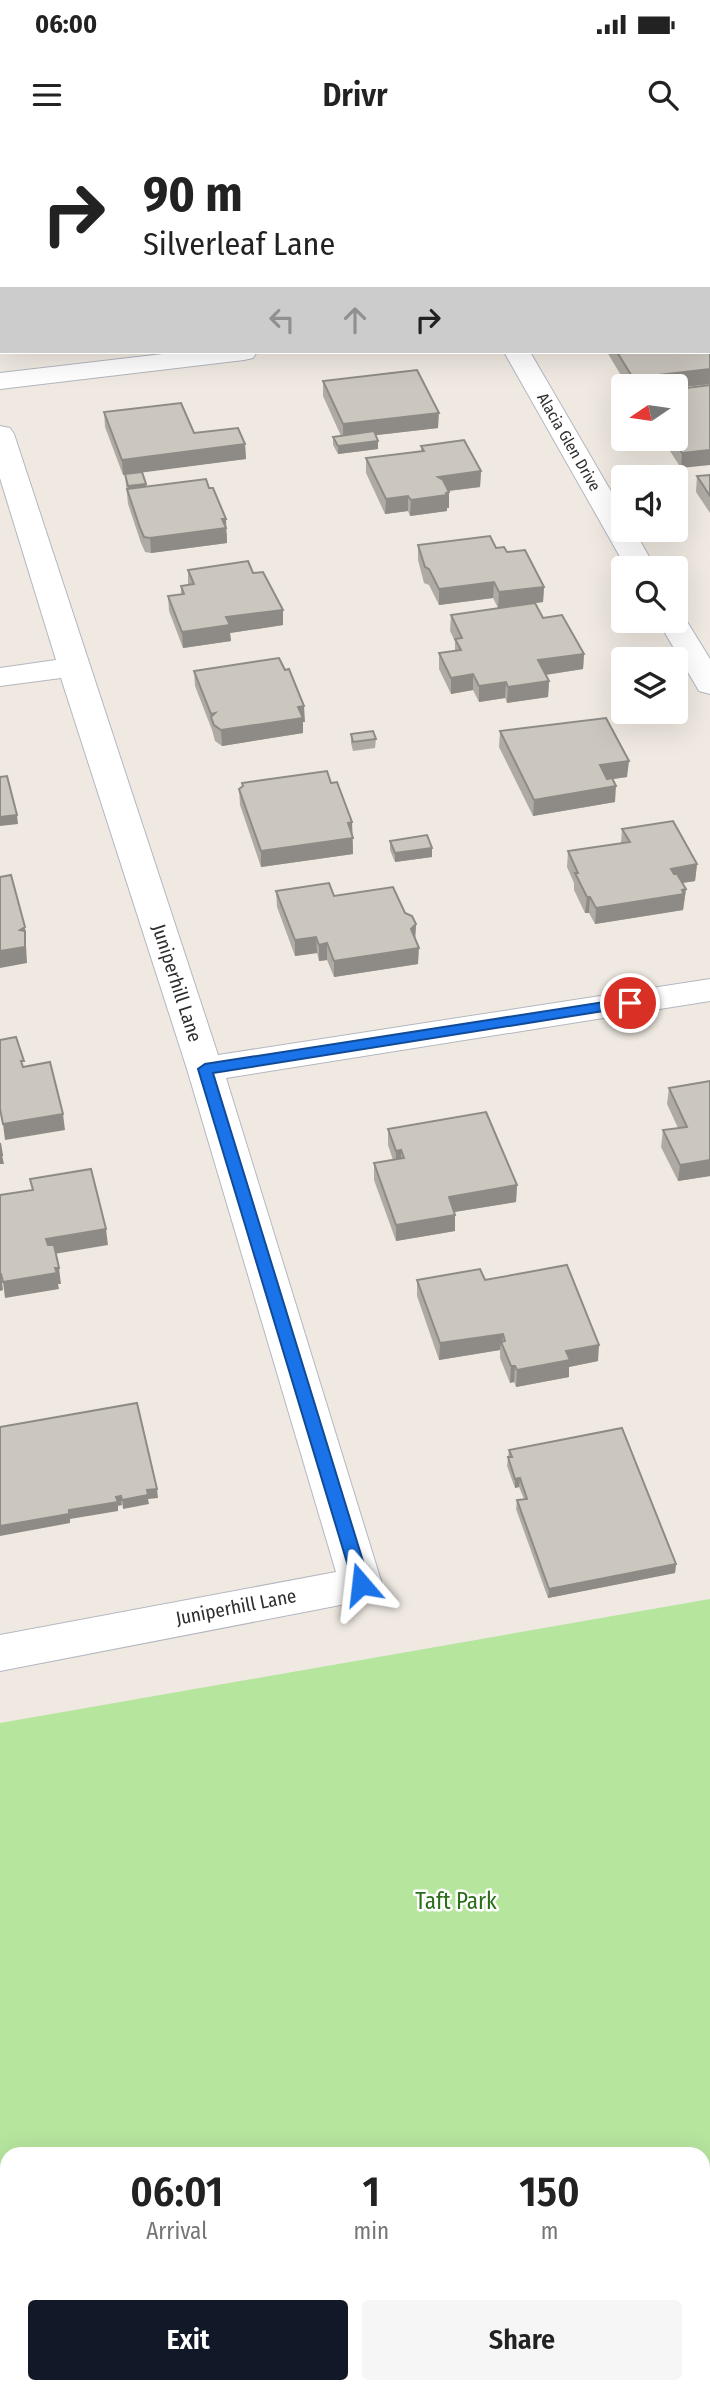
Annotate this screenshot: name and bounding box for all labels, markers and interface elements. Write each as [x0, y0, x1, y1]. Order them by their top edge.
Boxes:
text: 06:00 [35, 9, 97, 40]
icon: menu [28, 76, 66, 114]
text: Drivr [322, 76, 388, 114]
icon: search [644, 76, 682, 114]
text: 90 m [143, 165, 243, 224]
icon: right [28, 168, 119, 259]
text: Silverleaf Lane [143, 225, 335, 263]
icon: left [263, 301, 301, 339]
icon: ahead [336, 301, 374, 339]
icon: right [409, 301, 447, 339]
north arrow [611, 374, 688, 452]
map controls [611, 374, 688, 724]
street label: Alacia Glen Drive [533, 390, 605, 495]
button: sound [611, 465, 688, 542]
button: search [611, 556, 688, 633]
button: layers [611, 647, 688, 724]
street label: Juniperhill Lane [147, 921, 207, 1045]
pin [600, 973, 660, 1033]
icon: arrive [611, 984, 649, 1022]
position arrow [324, 1547, 398, 1621]
street label: Juniperhill Lane [174, 1584, 298, 1630]
park label: Taft Park [415, 1887, 497, 1915]
text: 06:01 [130, 2167, 223, 2217]
text: 1 [363, 2167, 380, 2217]
text: 150 [519, 2167, 580, 2217]
text: Arrival [146, 2217, 207, 2245]
text: min [353, 2217, 389, 2245]
text: m [541, 2217, 558, 2245]
button: Exit [28, 2300, 348, 2380]
button: Share [362, 2300, 682, 2380]

